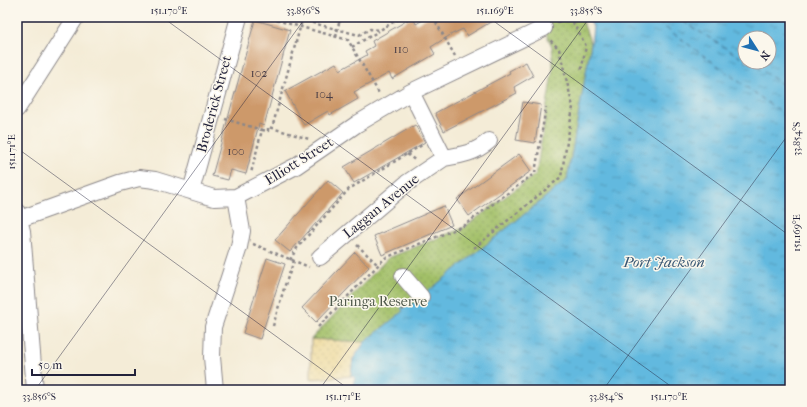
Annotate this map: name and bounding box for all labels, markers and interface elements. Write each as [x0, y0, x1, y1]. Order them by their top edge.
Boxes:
text: 151.170°E [151, 5, 187, 17]
text: 33.856°S [286, 5, 320, 17]
text: 151.169°E [476, 5, 514, 17]
text: 33.855°S [570, 5, 602, 17]
north arrow [737, 30, 777, 70]
house number: 110 [393, 42, 409, 56]
text: N [757, 48, 772, 63]
street label: Broderick Street [193, 54, 235, 154]
house number: 102 [250, 66, 268, 80]
house number: 104 [315, 87, 334, 101]
text: 33.854°S [791, 122, 803, 156]
street label: Elliott Street [262, 133, 336, 189]
text: 151.171°E [6, 134, 18, 170]
house number: 100 [227, 144, 245, 158]
street label: Laggan Avenue [340, 170, 422, 242]
text: 151.169°E [791, 214, 803, 252]
water label: Port Jackson [622, 253, 705, 271]
park label: Paringa Reserve [329, 293, 427, 310]
scale bar [32, 351, 135, 377]
text: 50 m [38, 358, 62, 372]
text: 33.856°S [22, 391, 56, 403]
text: 151.171°E [325, 391, 361, 403]
text: 33.854°S [589, 391, 623, 403]
text: 151.170°E [651, 391, 687, 403]

